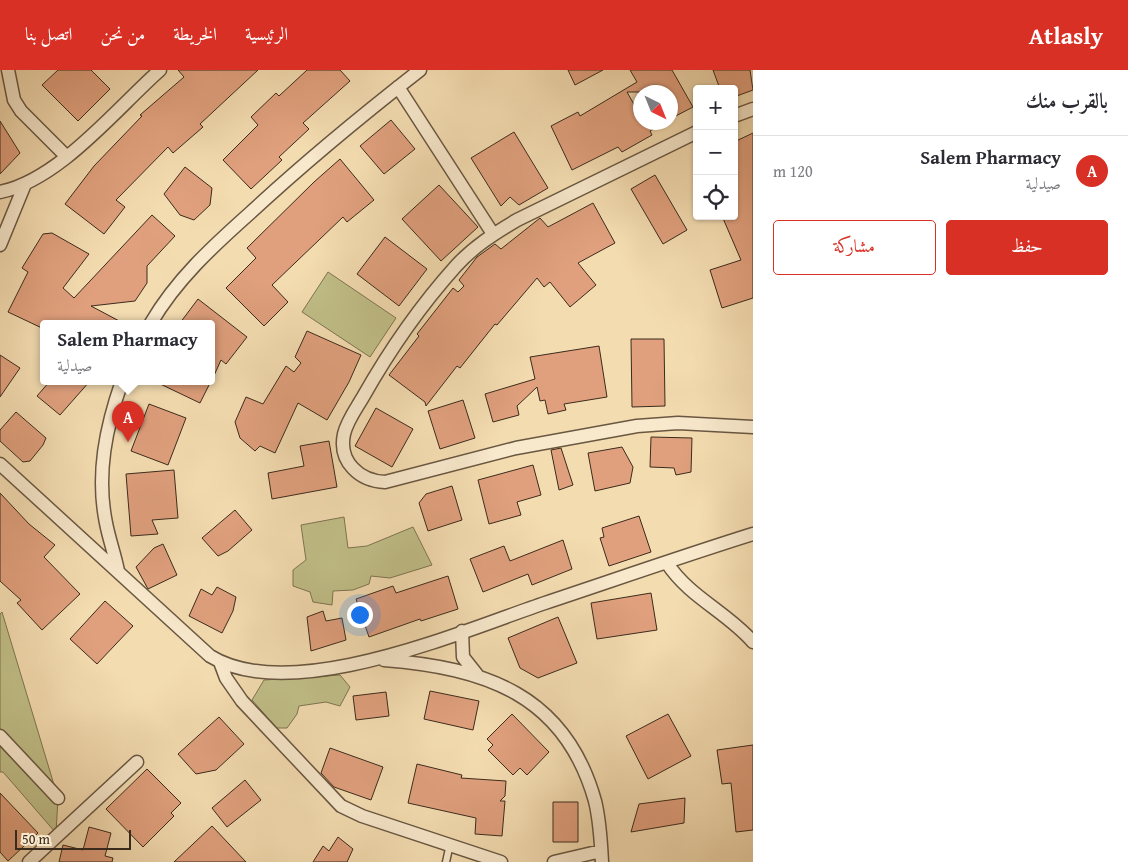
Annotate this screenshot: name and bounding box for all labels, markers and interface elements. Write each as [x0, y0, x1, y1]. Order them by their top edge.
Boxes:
text: Atlasly [1029, 18, 1103, 53]
text: اتصل بنا [25, 20, 72, 47]
text: من نحن [100, 20, 145, 47]
text: الخريطة [173, 20, 217, 47]
text: الرئيسية [245, 20, 288, 47]
north arrow [633, 85, 678, 130]
map controls [693, 85, 738, 220]
button: + [693, 85, 738, 130]
text: بالقرب منك [1026, 85, 1108, 116]
button: − [693, 130, 738, 175]
text: Salem Pharmacy [920, 143, 1061, 171]
text: 120 m [773, 159, 813, 183]
text: A [1087, 159, 1097, 183]
text: صيدلية [1026, 171, 1061, 195]
button: locate [693, 175, 738, 220]
button: مشاركة [773, 220, 936, 275]
button: حفظ [946, 220, 1108, 275]
popup [40, 320, 215, 385]
text: Salem Pharmacy [57, 325, 198, 353]
text: صيدلية [57, 353, 93, 377]
pin: A [112, 401, 144, 442]
your location [347, 602, 373, 628]
scale bar [15, 827, 131, 850]
text: 50 m [22, 829, 50, 849]

